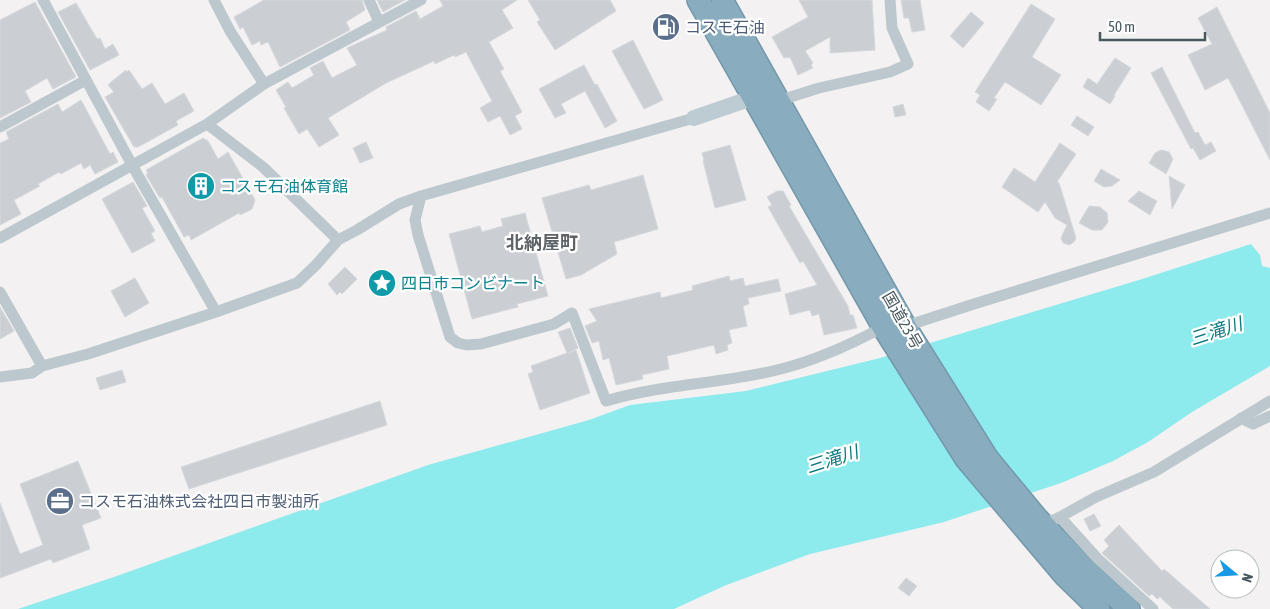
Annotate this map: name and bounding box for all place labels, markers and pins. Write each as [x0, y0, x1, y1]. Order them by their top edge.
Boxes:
fuel station icon: コスモ石油 [651, 12, 681, 42]
place label: コスモ石油 [685, 18, 765, 36]
building icon: コスモ石油体育館 [186, 171, 216, 201]
place label: コスモ石油体育館 [220, 177, 348, 195]
place icon: 四日市コンビナート [367, 268, 397, 298]
place label: 四日市コンビナート [401, 274, 545, 292]
office icon: コスモ石油株式会社四日市製油所 [45, 486, 75, 516]
place label: コスモ石油株式会社四日市製油所 [79, 492, 319, 510]

